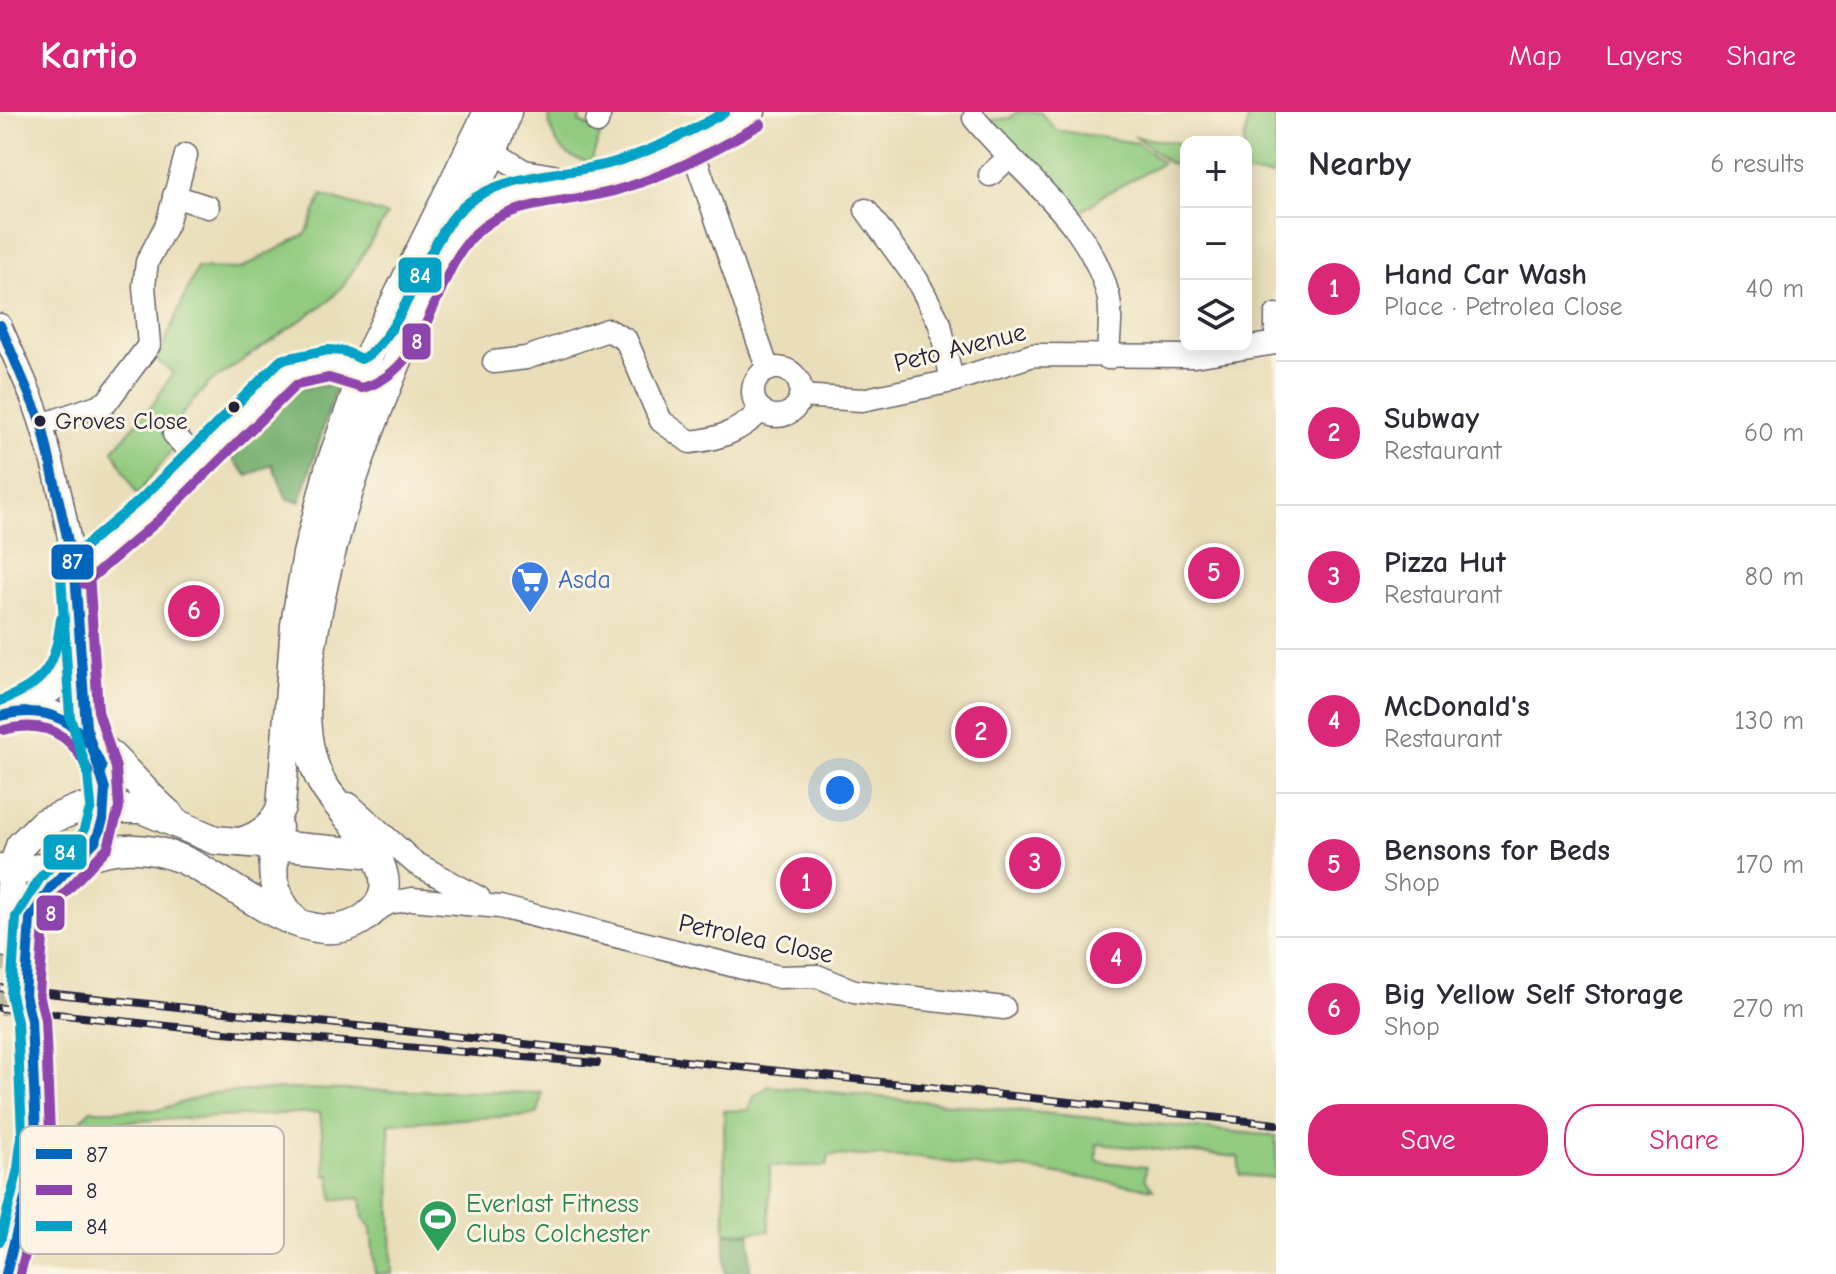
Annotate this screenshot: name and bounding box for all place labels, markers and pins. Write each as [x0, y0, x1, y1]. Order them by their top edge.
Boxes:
unlabelled marker [226, 399, 242, 415]
place label: Groves Close [55, 407, 188, 435]
marker: Groves Close [32, 413, 48, 429]
pin: 5 [1188, 543, 1240, 603]
supermarket icon: Asda [509, 559, 551, 614]
place label: Asda [558, 565, 611, 595]
pin: 6 [168, 581, 220, 641]
pin: 2 [955, 702, 1007, 762]
pin: 3 [1009, 833, 1061, 893]
pin: 1 [780, 853, 832, 913]
pin: 4 [1090, 928, 1142, 988]
place label: Everlast Fitness Clubs Colchester [466, 1189, 651, 1249]
sports icon: Everlast Fitness Clubs Colchester [417, 1198, 459, 1253]

